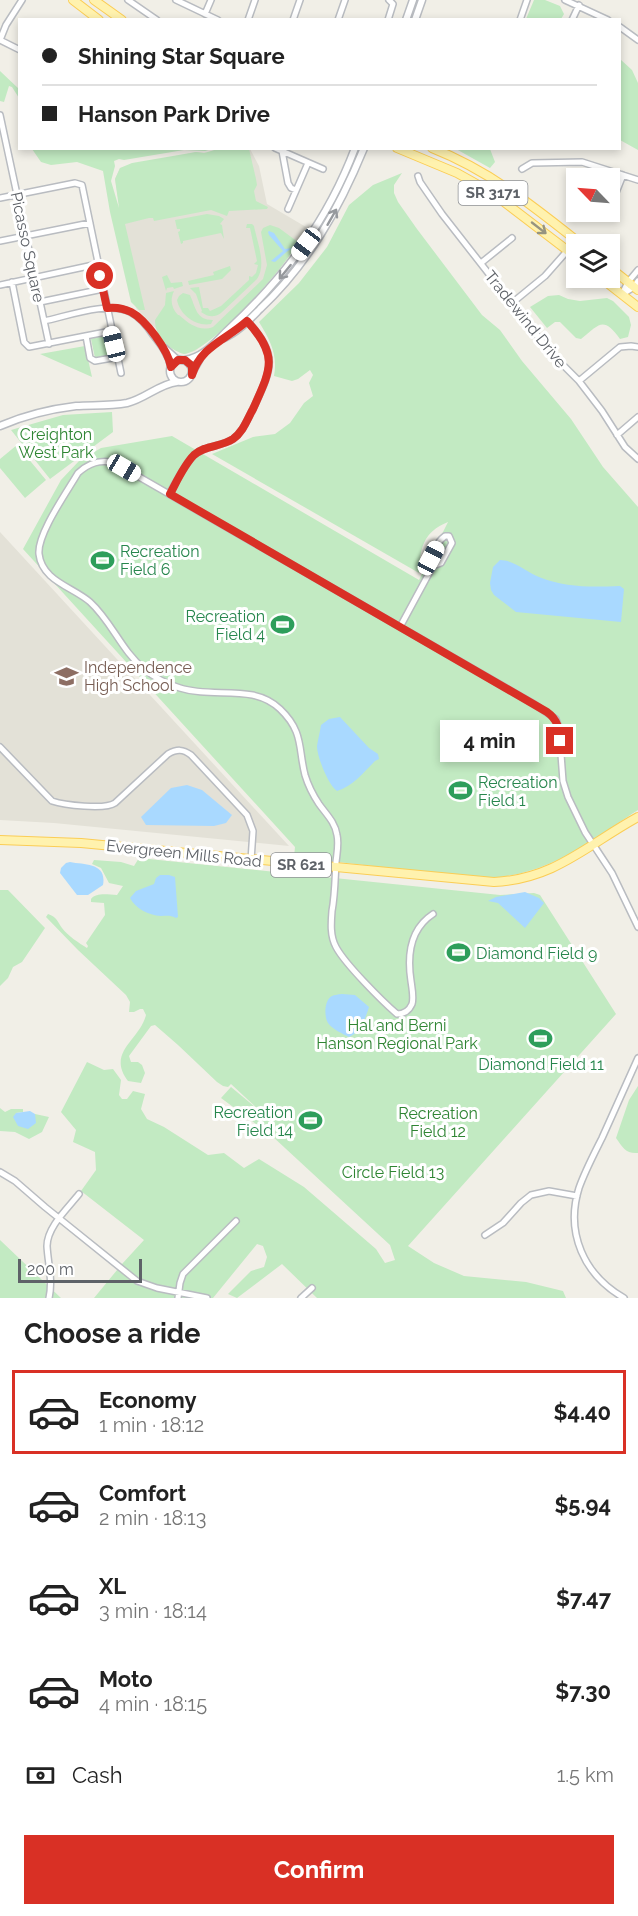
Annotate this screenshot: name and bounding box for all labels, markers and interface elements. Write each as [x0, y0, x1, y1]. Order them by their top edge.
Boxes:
text: Shining Star Square [78, 43, 285, 69]
text: Hanson Park Drive [78, 101, 270, 127]
north arrow [566, 168, 620, 222]
map controls [566, 168, 620, 288]
road number: SR 3171 [458, 181, 528, 205]
street label: Picasso Square [7, 190, 49, 304]
one-way arrow [326, 209, 338, 226]
one-way arrow [531, 221, 547, 234]
car [288, 224, 324, 264]
button: layers [566, 234, 620, 288]
route start [86, 262, 113, 289]
one-way arrow [278, 263, 291, 279]
street label: Tradewind Drive [481, 267, 571, 372]
car [101, 324, 127, 364]
park label: Creighton West Park [19, 425, 94, 462]
car [104, 451, 144, 485]
car [415, 538, 447, 578]
place label: Recreation Field 6 [120, 542, 199, 579]
sports icon: Recreation Field 6 [89, 547, 115, 573]
place label: Recreation Field 4 [186, 607, 265, 644]
sports icon: Recreation Field 4 [270, 612, 296, 638]
place label: Independence High School [84, 658, 192, 695]
school or university icon: Independence High School [53, 663, 79, 689]
callout: 4 min [440, 720, 539, 762]
route end [546, 727, 573, 754]
text: 4 min [463, 729, 516, 753]
place label: Recreation Field 1 [478, 773, 557, 810]
sports icon: Recreation Field 1 [447, 778, 473, 804]
street label: Evergreen Mills Road [105, 836, 263, 871]
road number: SR 621 [271, 853, 331, 877]
sports icon: Diamond Field 9 [445, 940, 471, 966]
place label: Diamond Field 9 [476, 944, 597, 963]
park label: Hal and Berni Hanson Regional Park [316, 1016, 478, 1053]
sports icon: Diamond Field 11 [528, 1026, 554, 1052]
place label: Diamond Field 11 [478, 1055, 604, 1074]
place label: Recreation Field 14 [214, 1103, 293, 1140]
park label: Recreation Field 12 [398, 1104, 478, 1141]
sports icon: Recreation Field 14 [298, 1108, 324, 1134]
park label: Circle Field 13 [342, 1163, 444, 1182]
scale bar [18, 1256, 142, 1284]
text: 200 m [27, 1260, 74, 1279]
text: Choose a ride [24, 1318, 200, 1349]
icon: car [27, 1385, 81, 1439]
text: Economy [99, 1387, 197, 1413]
text: $4.40 [553, 1399, 611, 1425]
text: 1 min · 18:12 [99, 1413, 204, 1437]
icon: car [27, 1478, 81, 1532]
text: Comfort [99, 1480, 186, 1506]
text: $5.94 [554, 1492, 611, 1518]
text: 2 min · 18:13 [99, 1506, 206, 1530]
icon: car [27, 1571, 81, 1625]
text: XL [99, 1573, 126, 1599]
text: $7.47 [556, 1585, 611, 1611]
text: 3 min · 18:14 [99, 1599, 207, 1623]
icon: car [27, 1664, 81, 1718]
text: Moto [99, 1666, 153, 1692]
text: $7.30 [555, 1678, 611, 1704]
text: 4 min · 18:15 [99, 1692, 207, 1716]
icon: cash [24, 1759, 57, 1792]
text: Cash [72, 1762, 123, 1788]
text: 1.5 km [557, 1763, 614, 1787]
button: Confirm [24, 1835, 614, 1904]

